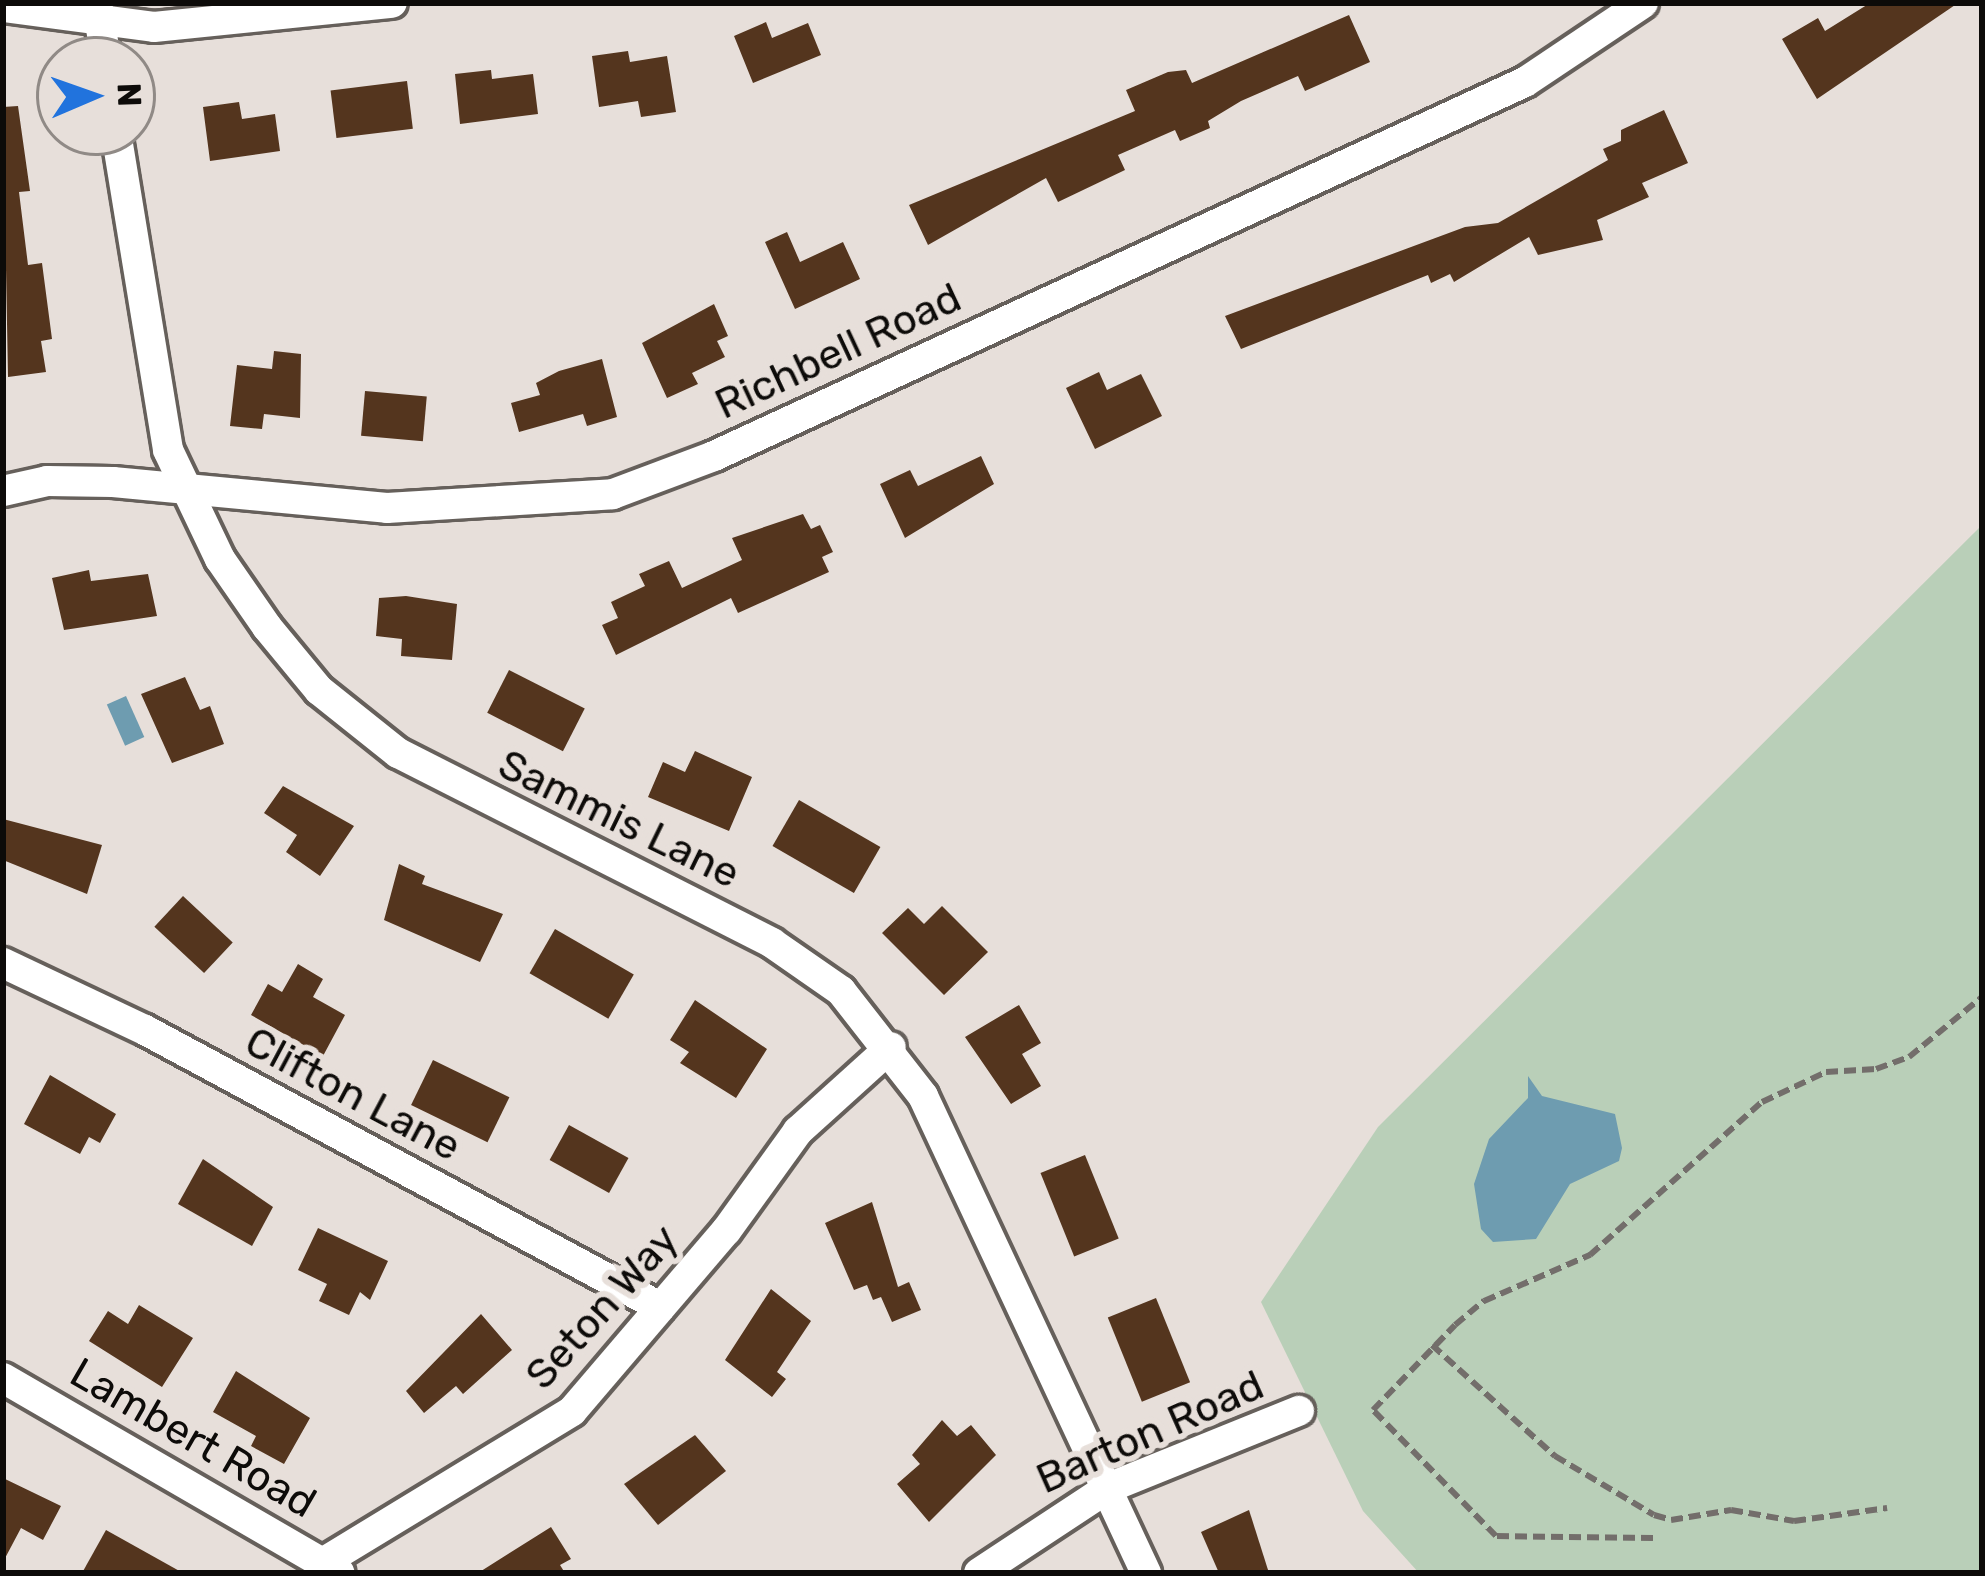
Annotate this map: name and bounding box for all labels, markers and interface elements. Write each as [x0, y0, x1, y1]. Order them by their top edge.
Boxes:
north arrow [36, 36, 156, 156]
text: N [110, 82, 149, 107]
street label: Richbell Road [707, 272, 969, 430]
street label: Sammis Lane [490, 739, 748, 899]
street label: Clifton Lane [237, 1016, 469, 1172]
street label: Seton Way [515, 1214, 689, 1400]
street label: Lambert Road [61, 1347, 325, 1529]
street label: Barton Road [1029, 1360, 1271, 1504]

